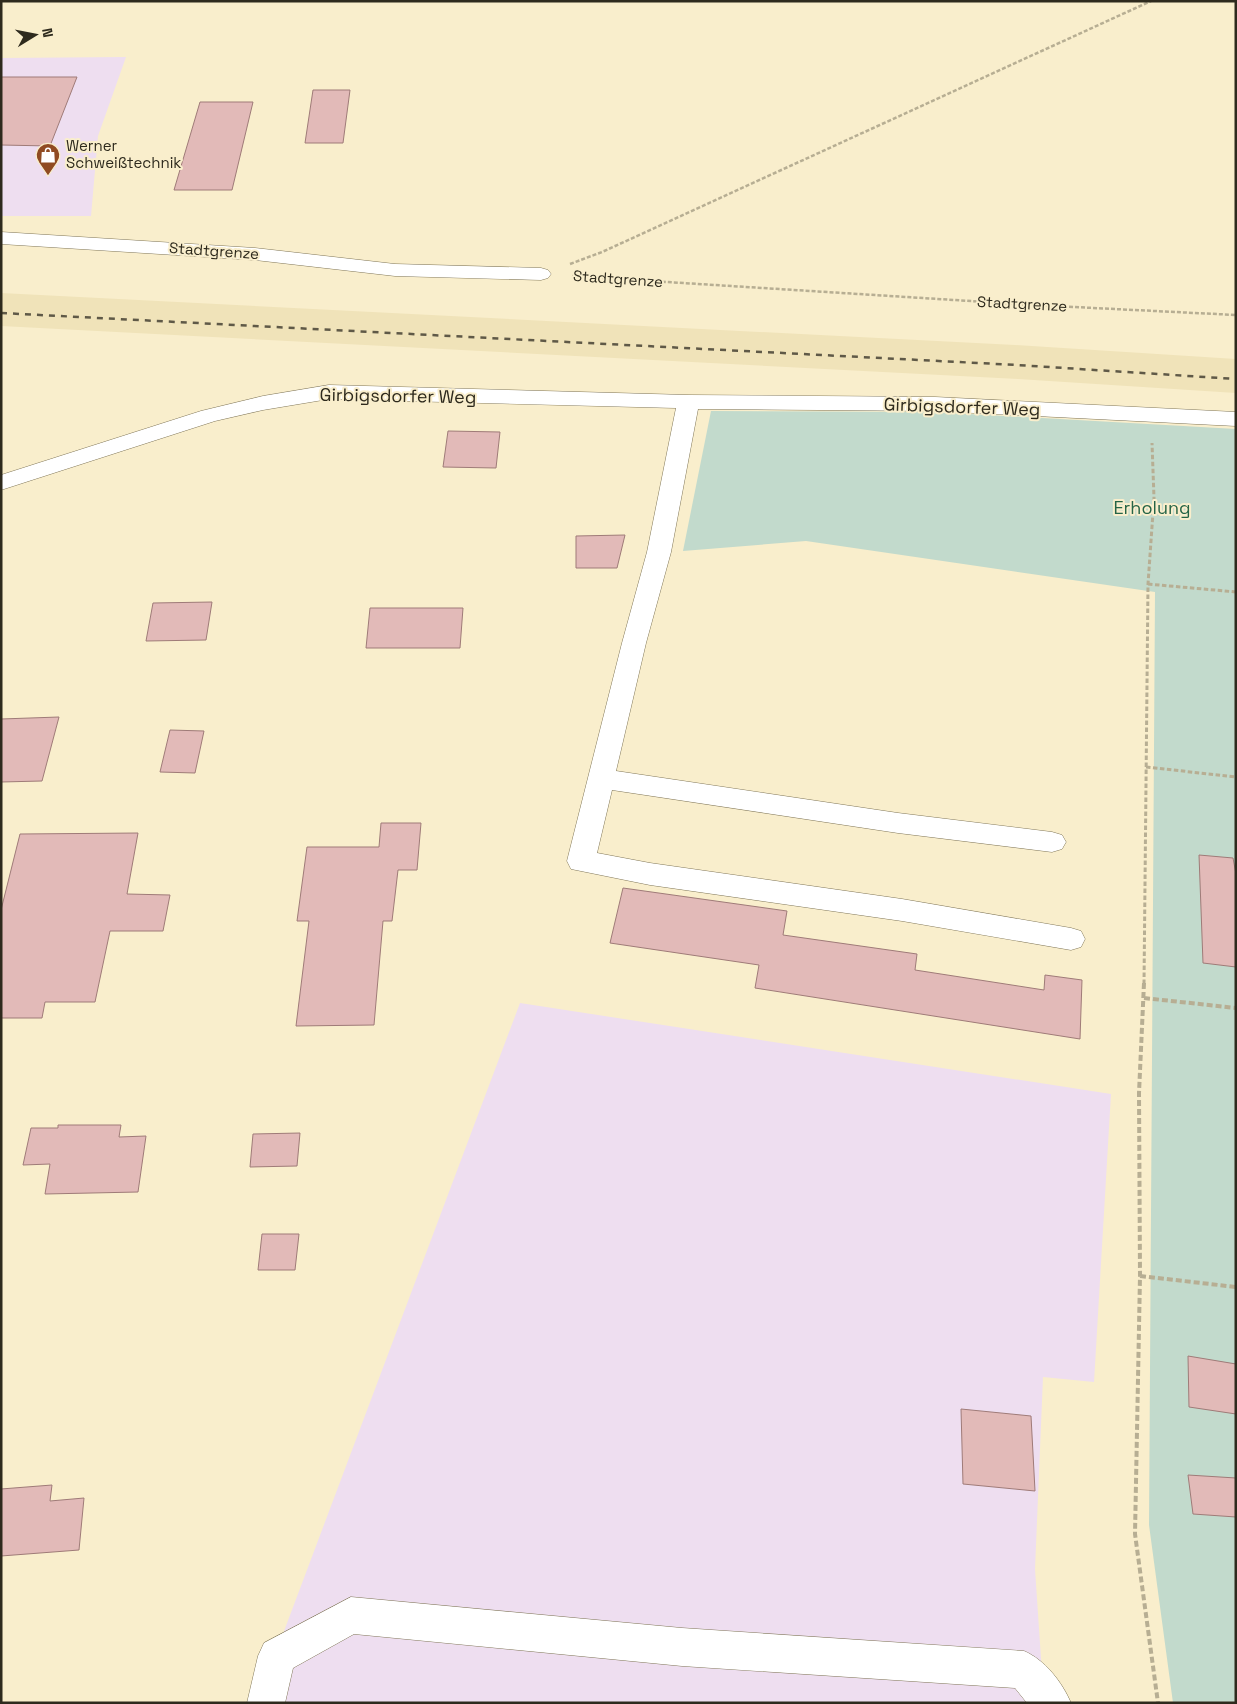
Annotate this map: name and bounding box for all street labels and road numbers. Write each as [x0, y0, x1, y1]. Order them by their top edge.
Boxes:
street label: Stadtgrenze [168, 238, 260, 263]
street label: Stadtgrenze [572, 266, 664, 291]
street label: Stadtgrenze [976, 292, 1068, 315]
street label: Girbigsdorfer Weg [319, 383, 477, 408]
street label: Girbigsdorfer Weg [883, 392, 1041, 421]

